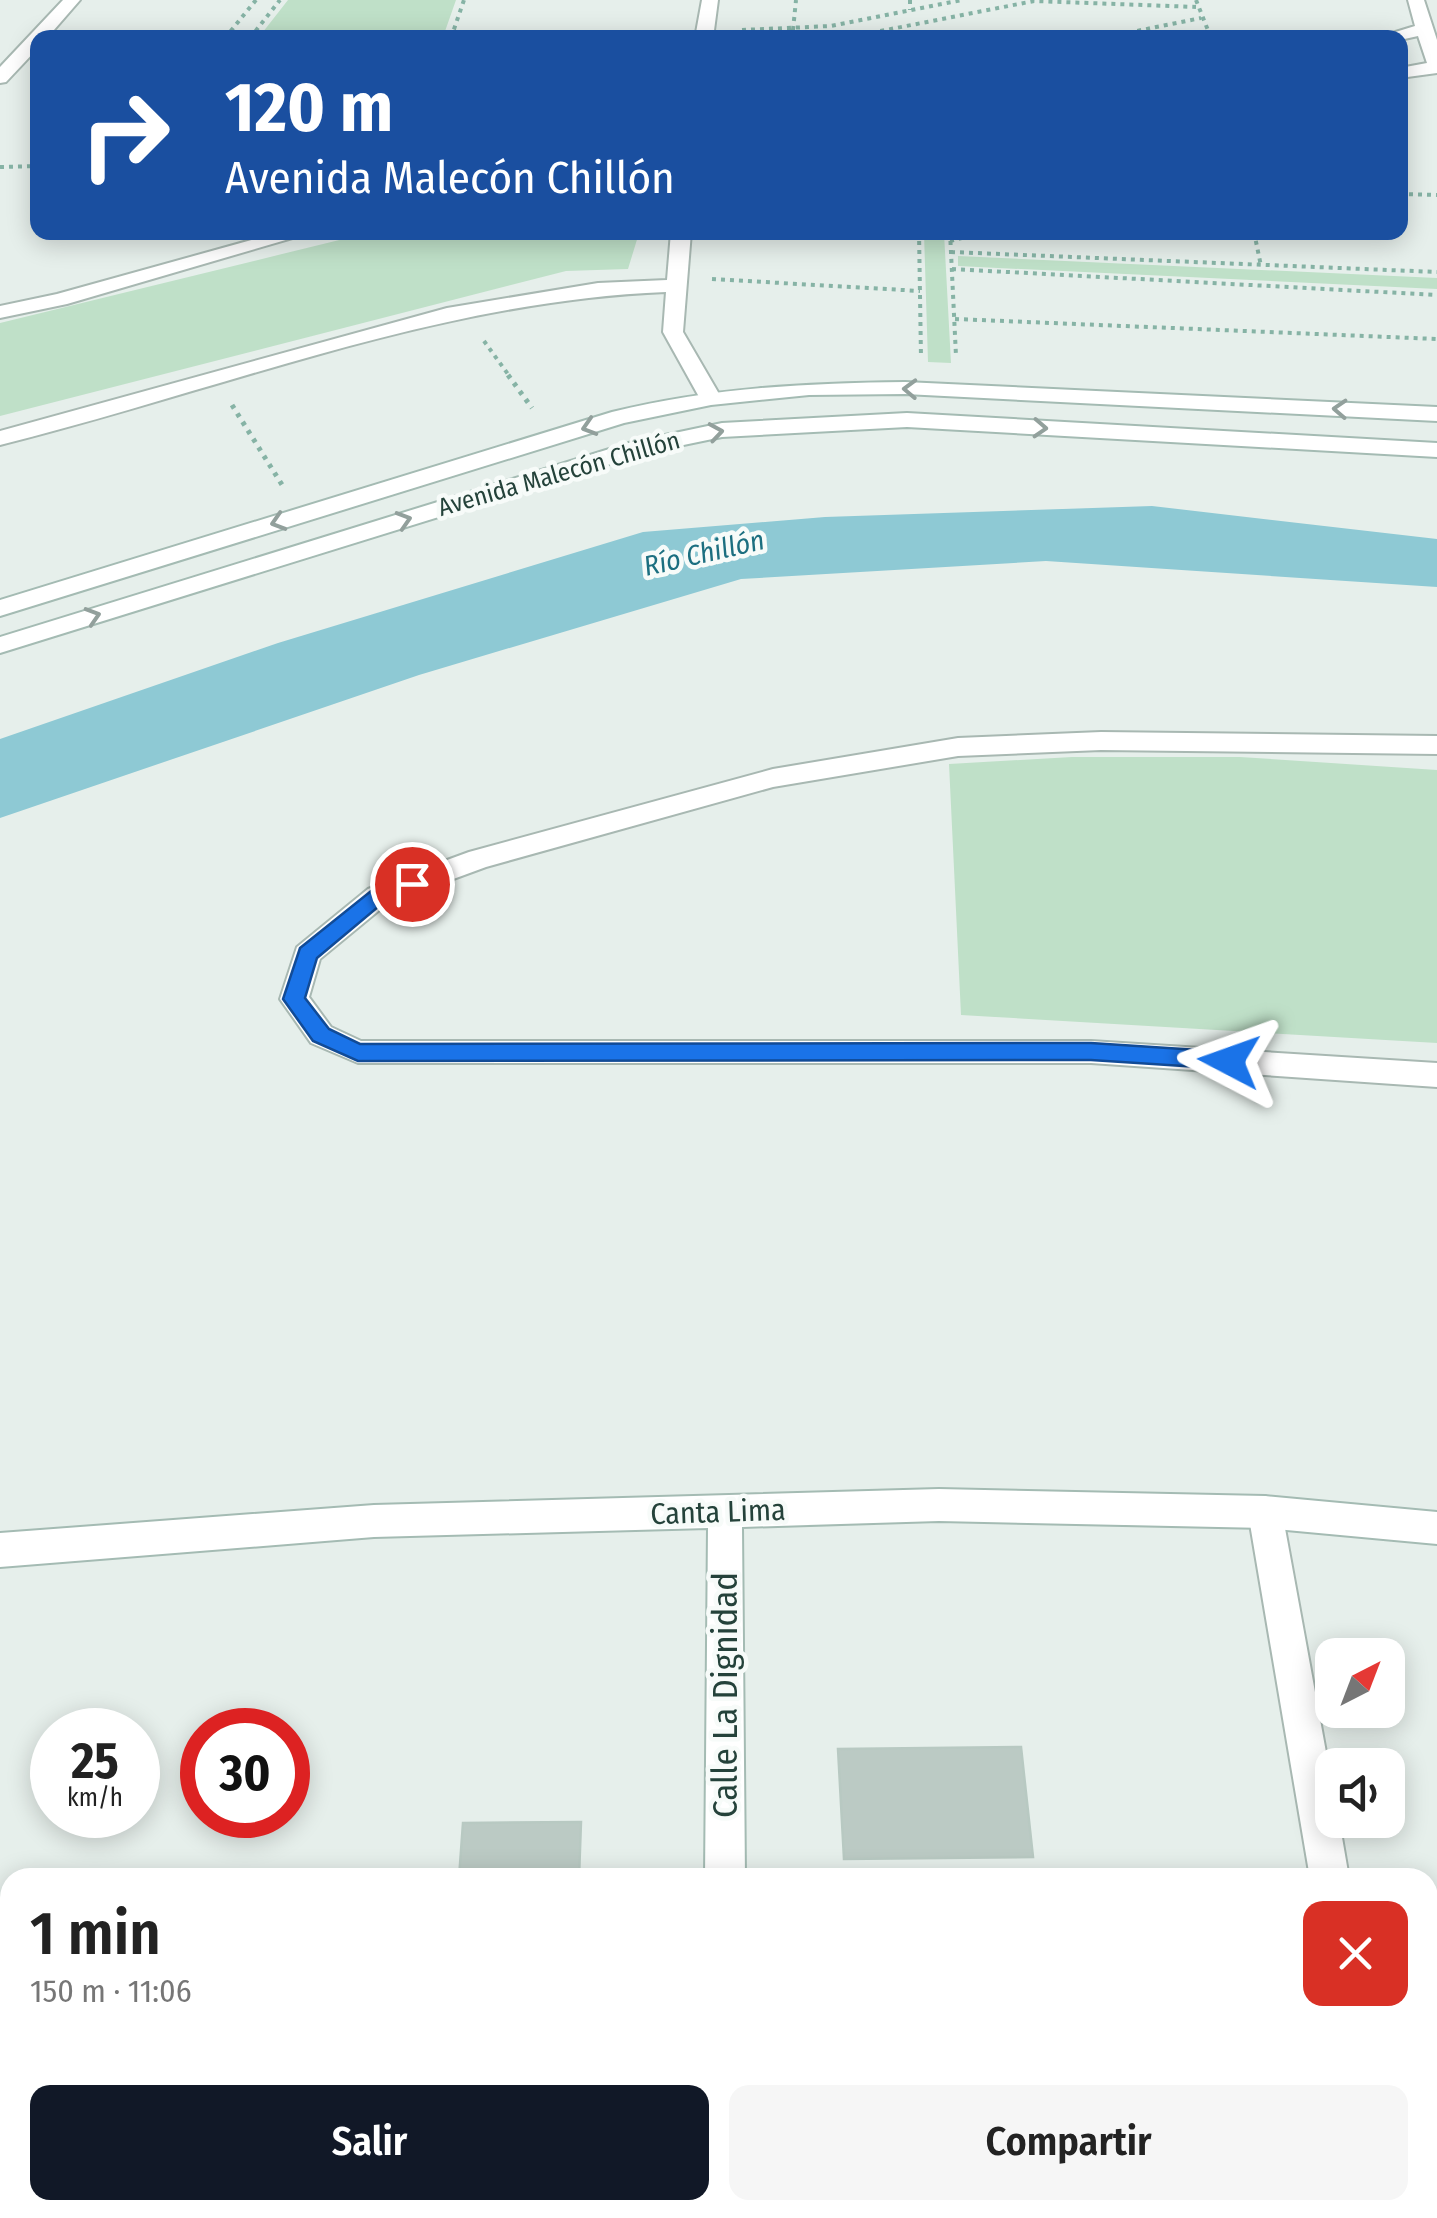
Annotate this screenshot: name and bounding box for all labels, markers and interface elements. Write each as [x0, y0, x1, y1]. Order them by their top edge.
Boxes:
text: 120 m [225, 66, 393, 150]
icon: right [60, 70, 190, 200]
text: Avenida Malecón Chillón [225, 151, 675, 205]
one-way arrow [902, 378, 918, 399]
one-way arrow [1331, 399, 1347, 420]
one-way arrow [581, 415, 598, 435]
one-way arrow [1033, 417, 1049, 438]
one-way arrow [708, 422, 724, 443]
street label: Avenida Malecón Chillón [435, 425, 683, 523]
one-way arrow [270, 510, 287, 531]
one-way arrow [394, 511, 411, 532]
water label: Río Chillón [640, 523, 768, 583]
one-way arrow [84, 607, 101, 628]
pin [370, 842, 455, 927]
icon: arrive [385, 857, 440, 912]
position arrow [1177, 1009, 1281, 1113]
street label: Canta Lima [650, 1492, 786, 1532]
street label: Calle La Dignidad [704, 1572, 746, 1818]
north arrow [1315, 1638, 1405, 1728]
map controls [1315, 1638, 1405, 1838]
speed limit sign: 30 [180, 1708, 310, 1838]
text: 25 [71, 1731, 119, 1791]
button: sound [1315, 1748, 1405, 1838]
text: km/h [67, 1783, 123, 1813]
text: 1 min [30, 1898, 161, 1970]
button: close [1303, 1901, 1408, 2006]
text: 150 m · 11:06 [30, 1972, 192, 2010]
button: Salir [30, 2085, 709, 2200]
button: Compartir [729, 2085, 1408, 2200]

